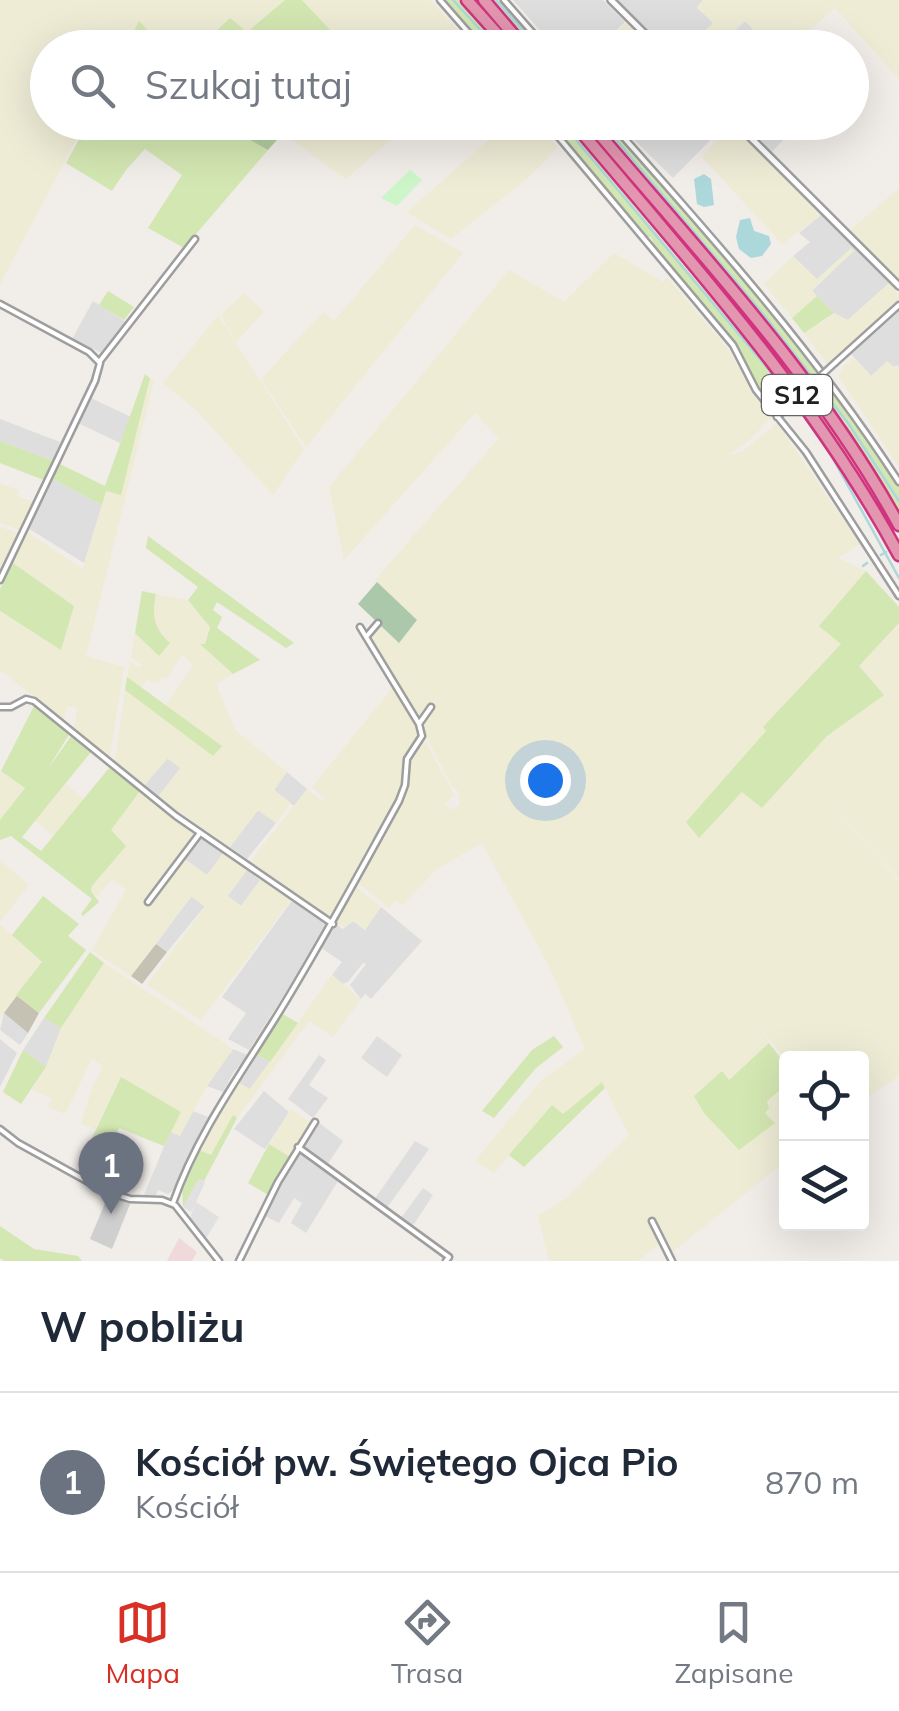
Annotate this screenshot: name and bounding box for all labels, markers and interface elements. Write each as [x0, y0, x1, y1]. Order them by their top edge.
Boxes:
search box [30, 30, 869, 140]
icon: search [65, 58, 120, 113]
text: Szukaj tutaj [145, 61, 352, 109]
road number: S12 [762, 375, 832, 415]
your location [520, 755, 571, 806]
map controls [779, 1051, 869, 1231]
button: locate [779, 1051, 869, 1141]
pin: 1 [78, 1132, 144, 1214]
button: layers [779, 1141, 869, 1231]
text: W pobliżu [40, 1300, 245, 1353]
text: Kościół pw. Świętego Ojca Pio [135, 1438, 679, 1486]
text: 1 [63, 1462, 82, 1502]
text: 870 m [765, 1462, 859, 1502]
text: Kościół [135, 1486, 238, 1526]
tab: Mapa [106, 1595, 180, 1690]
tab: Trasa [391, 1595, 463, 1690]
tab: Zapisane [674, 1595, 793, 1690]

